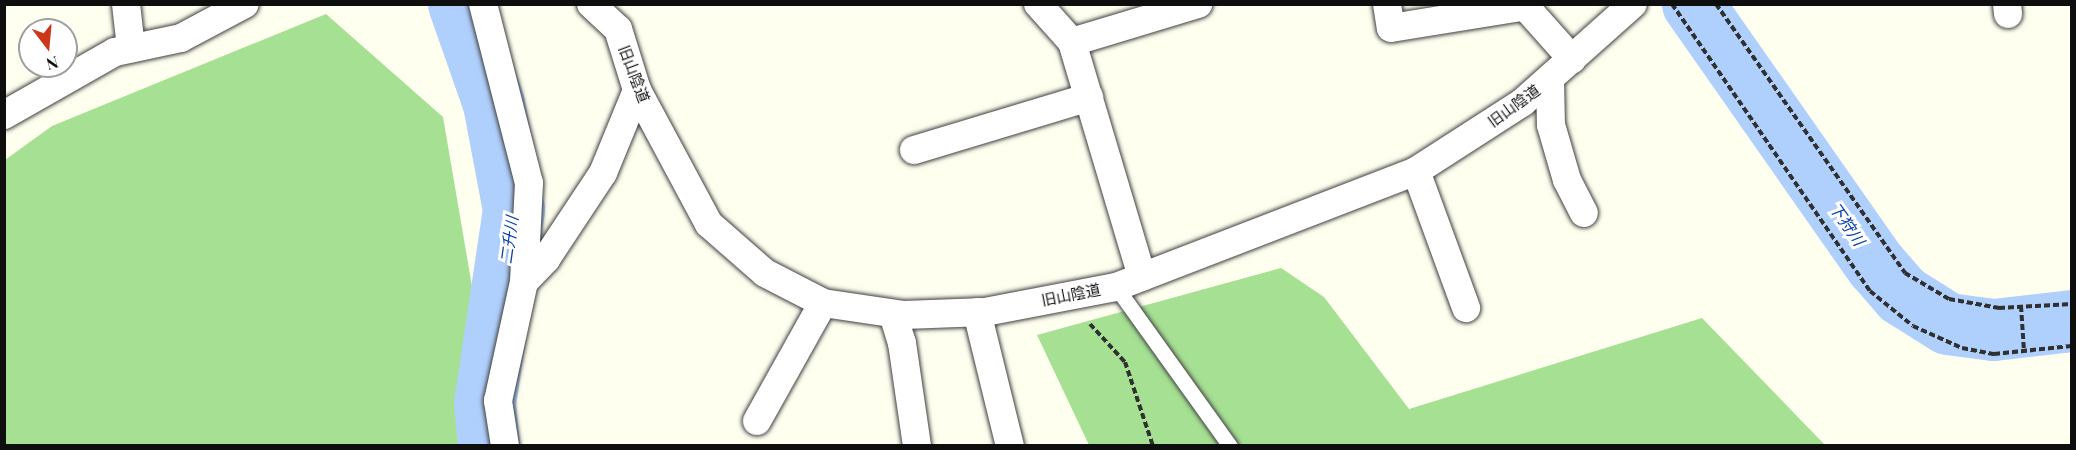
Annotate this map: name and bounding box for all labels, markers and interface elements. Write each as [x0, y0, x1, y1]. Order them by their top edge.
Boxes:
north arrow [18, 18, 78, 78]
street label: 旧山陰道 [615, 43, 653, 105]
text: N [44, 52, 61, 76]
street label: 旧山陰道 [1484, 81, 1544, 131]
water label: 下狩川 [1825, 199, 1869, 249]
water label: 二升川 [496, 215, 522, 265]
street label: 旧山陰道 [1040, 280, 1102, 310]

